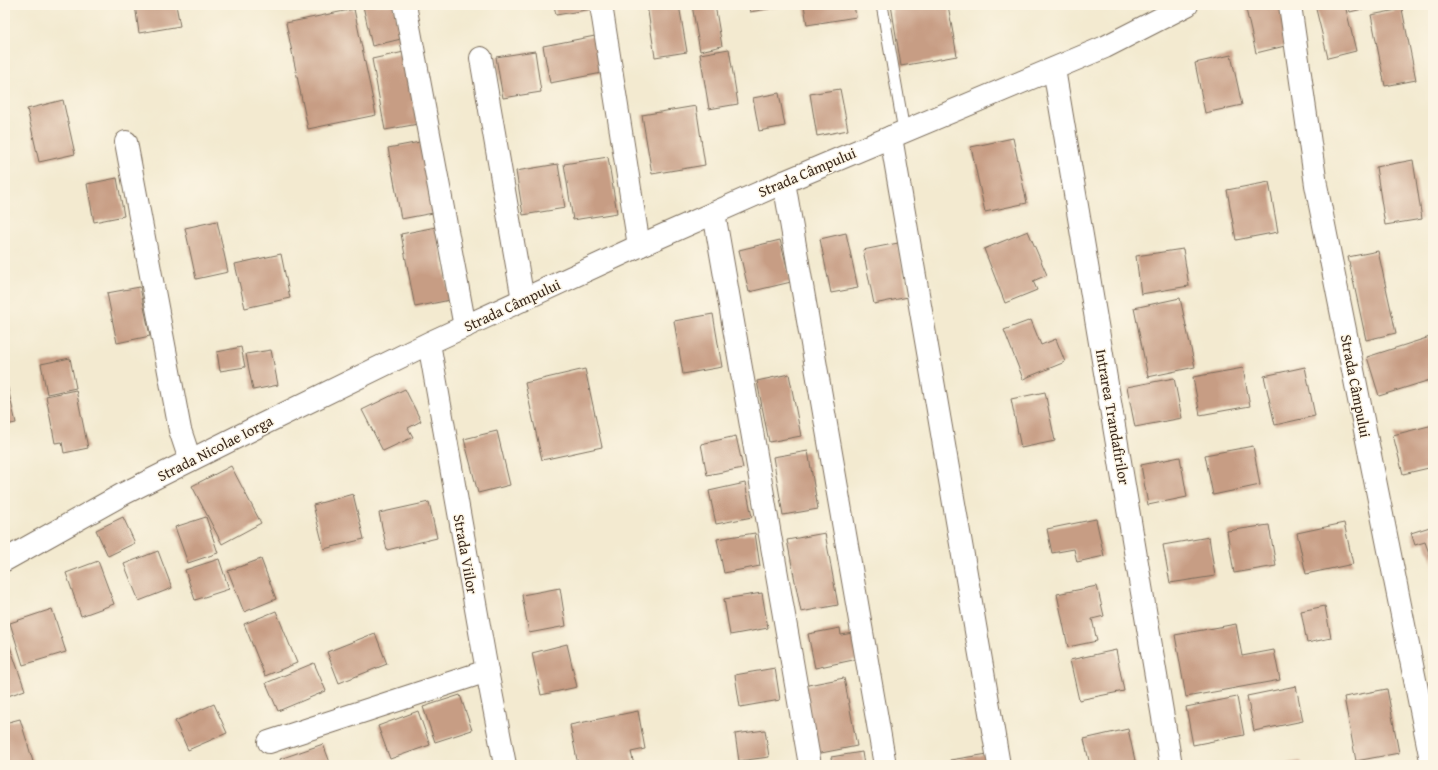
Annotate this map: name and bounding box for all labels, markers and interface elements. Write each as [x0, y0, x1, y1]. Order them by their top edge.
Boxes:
street label: Strada Câmpului [755, 142, 859, 202]
street label: Strada Câmpului [460, 273, 564, 337]
street label: Strada Câmpului [1336, 333, 1376, 439]
street label: Intrarea Trandafirilor [1091, 348, 1135, 486]
street label: Strada Nicolae Iorga [154, 410, 276, 486]
street label: Strada Viilor [449, 513, 483, 595]

